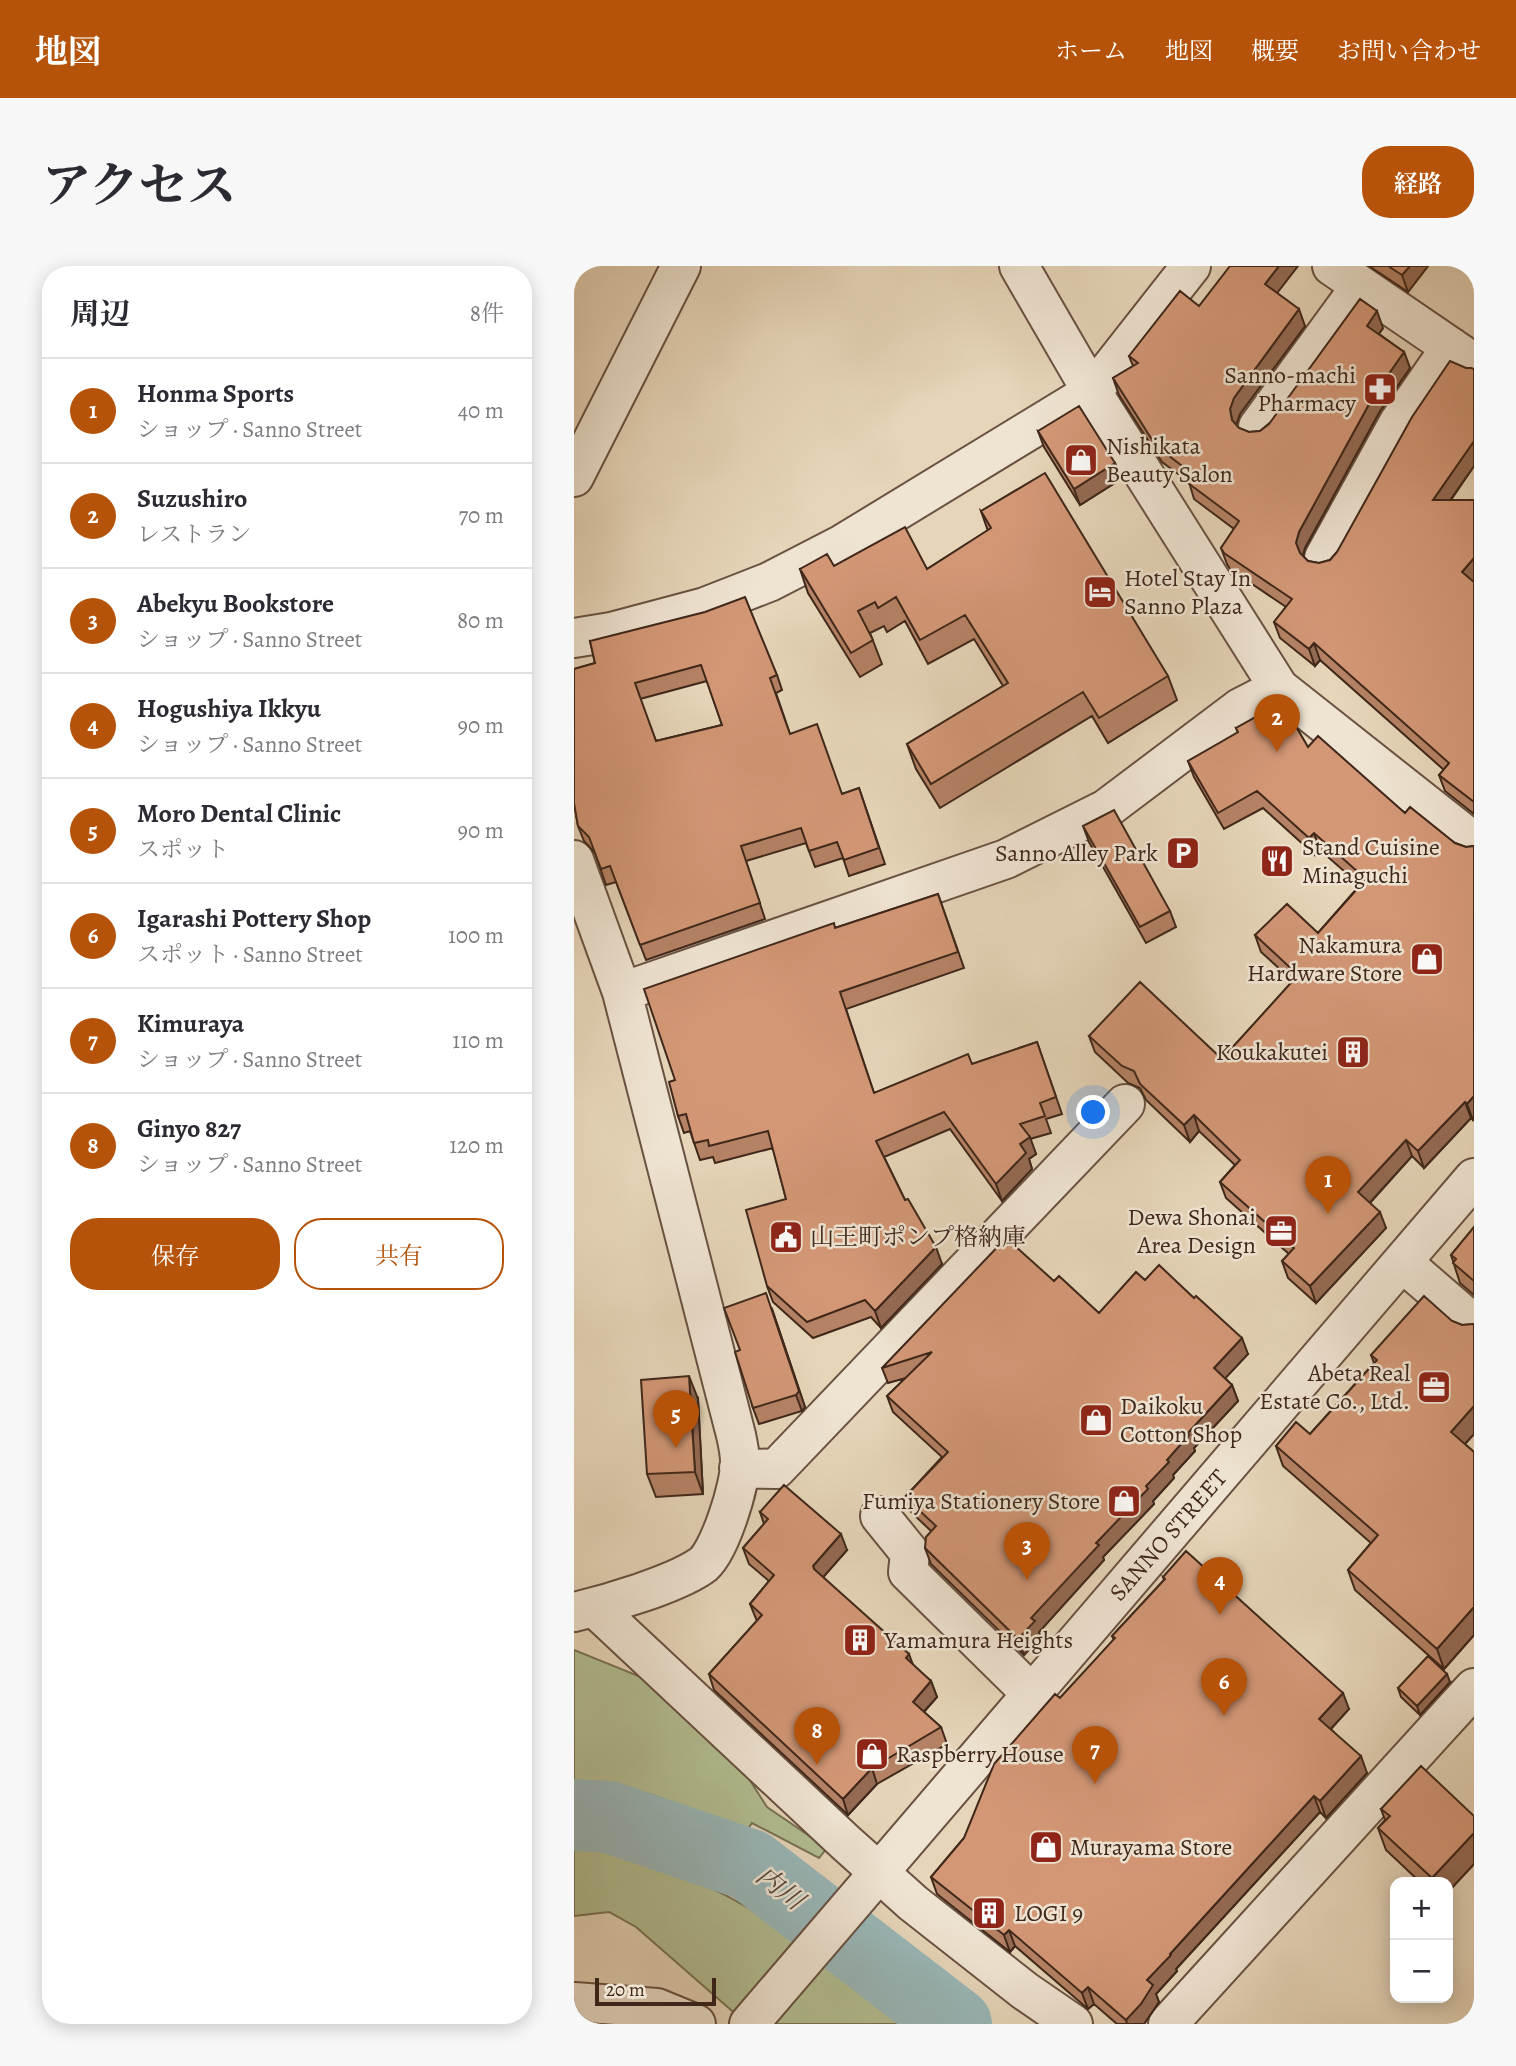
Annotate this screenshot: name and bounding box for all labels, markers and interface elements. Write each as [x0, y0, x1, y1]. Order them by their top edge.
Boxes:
text: 地図 [35, 29, 101, 74]
text: ホーム [1055, 35, 1127, 67]
text: 地図 [1165, 35, 1213, 67]
text: 概要 [1251, 35, 1299, 67]
text: お問い合わせ [1337, 35, 1481, 67]
button: 経路 [1362, 146, 1474, 218]
text: アクセス [42, 152, 237, 219]
text: 周辺 [70, 294, 130, 334]
text: 8件 [470, 298, 504, 329]
place label: Sanno-machi Pharmacy [1224, 359, 1356, 419]
pharmacy icon: Sanno-machi Pharmacy [1361, 370, 1399, 408]
text: Honma Sports [137, 376, 294, 411]
text: 1 [89, 395, 97, 426]
text: 40 m [458, 395, 504, 426]
text: ショップ · Sanno Street [137, 414, 362, 445]
place label: Nishikata Beauty Salon [1106, 430, 1233, 490]
shop icon: Nishikata Beauty Salon [1062, 441, 1100, 479]
text: Suzushiro [137, 481, 247, 516]
text: 2 [87, 500, 99, 531]
text: 70 m [458, 500, 504, 531]
text: レストラン [137, 519, 251, 550]
place label: Hotel Stay In Sanno Plaza [1124, 562, 1251, 622]
hotel icon: Hotel Stay In Sanno Plaza [1081, 573, 1119, 611]
text: Abekyu Bookstore [137, 586, 334, 621]
text: 3 [88, 605, 98, 636]
text: 80 m [457, 605, 504, 636]
text: ショップ · Sanno Street [137, 624, 362, 655]
text: Hogushiya Ikkyu [137, 691, 321, 726]
pin: 2 [1254, 694, 1300, 752]
text: 4 [88, 710, 98, 741]
text: 90 m [458, 710, 504, 741]
text: ショップ · Sanno Street [137, 729, 362, 760]
text: Moro Dental Clinic [137, 796, 341, 831]
text: 5 [88, 815, 98, 846]
text: 90 m [458, 815, 504, 846]
place label: Stand Cuisine Minaguchi [1302, 831, 1440, 891]
text: スポット [137, 834, 229, 865]
parking icon: Sanno Alley Park [1164, 834, 1202, 872]
place label: Sanno Alley Park [995, 837, 1158, 869]
restaurant icon: Stand Cuisine Minaguchi [1258, 842, 1296, 880]
text: Igarashi Pottery Shop [137, 901, 371, 936]
text: 6 [88, 920, 98, 951]
text: 100 m [448, 920, 504, 951]
place label: Nakamura Hardware Store [1247, 929, 1403, 989]
text: スポット · Sanno Street [137, 939, 363, 970]
shop icon: Nakamura Hardware Store [1408, 940, 1446, 978]
text: Kimuraya [137, 1006, 244, 1041]
text: 7 [88, 1025, 98, 1056]
text: 110 m [452, 1025, 504, 1056]
building icon: Koukakutei [1334, 1033, 1372, 1071]
place label: Koukakutei [1216, 1036, 1328, 1068]
text: ショップ · Sanno Street [137, 1044, 362, 1075]
your location [1076, 1095, 1110, 1129]
text: Ginyo 827 [137, 1111, 241, 1146]
text: 8 [87, 1130, 99, 1161]
text: 120 m [449, 1130, 504, 1161]
text: ショップ · Sanno Street [137, 1149, 362, 1180]
pin: 1 [1305, 1156, 1351, 1214]
place label: Dewa Shonai Area Design [1128, 1201, 1256, 1261]
office icon: Dewa Shonai Area Design [1262, 1212, 1300, 1250]
button: 保存 [70, 1218, 280, 1290]
button: 共有 [294, 1218, 504, 1290]
public building icon: 山王町ポンプ格納庫 [767, 1218, 805, 1256]
place label: 山王町ポンプ格納庫 [810, 1221, 1026, 1253]
place label: Abeta Real Estate Co., Ltd. [1259, 1357, 1410, 1417]
office icon: Abeta Real Estate Co., Ltd. [1415, 1368, 1453, 1406]
pin: 5 [653, 1390, 699, 1448]
place label: Daikoku Cotton Shop [1120, 1390, 1242, 1450]
shop icon: Daikoku Cotton Shop [1077, 1401, 1115, 1439]
street label: SANNO STREET [1102, 1462, 1234, 1608]
shop icon: Fumiya Stationery Store [1105, 1482, 1143, 1520]
place label: Fumiya Stationery Store [862, 1485, 1100, 1517]
pin: 3 [1004, 1522, 1050, 1580]
pin: 4 [1197, 1557, 1243, 1615]
building icon: Yamamura Heights [841, 1621, 879, 1659]
place label: Yamamura Heights [883, 1624, 1073, 1656]
pin: 6 [1201, 1658, 1247, 1716]
pin: 8 [794, 1707, 840, 1765]
pin: 7 [1072, 1726, 1118, 1784]
shop icon: Raspberry House [853, 1735, 891, 1773]
place label: Raspberry House [896, 1738, 1064, 1770]
shop icon: Murayama Store [1027, 1828, 1065, 1866]
place label: Murayama Store [1070, 1831, 1232, 1863]
water label: 内川 [749, 1858, 814, 1920]
map controls [1390, 1877, 1453, 2003]
button: + [1390, 1877, 1453, 1940]
building icon: LOGI 9 [970, 1894, 1008, 1932]
place label: LOGI 9 [1014, 1897, 1083, 1929]
button: − [1390, 1940, 1453, 2003]
scale bar [595, 1975, 716, 2007]
text: 20 m [606, 1977, 645, 2003]

